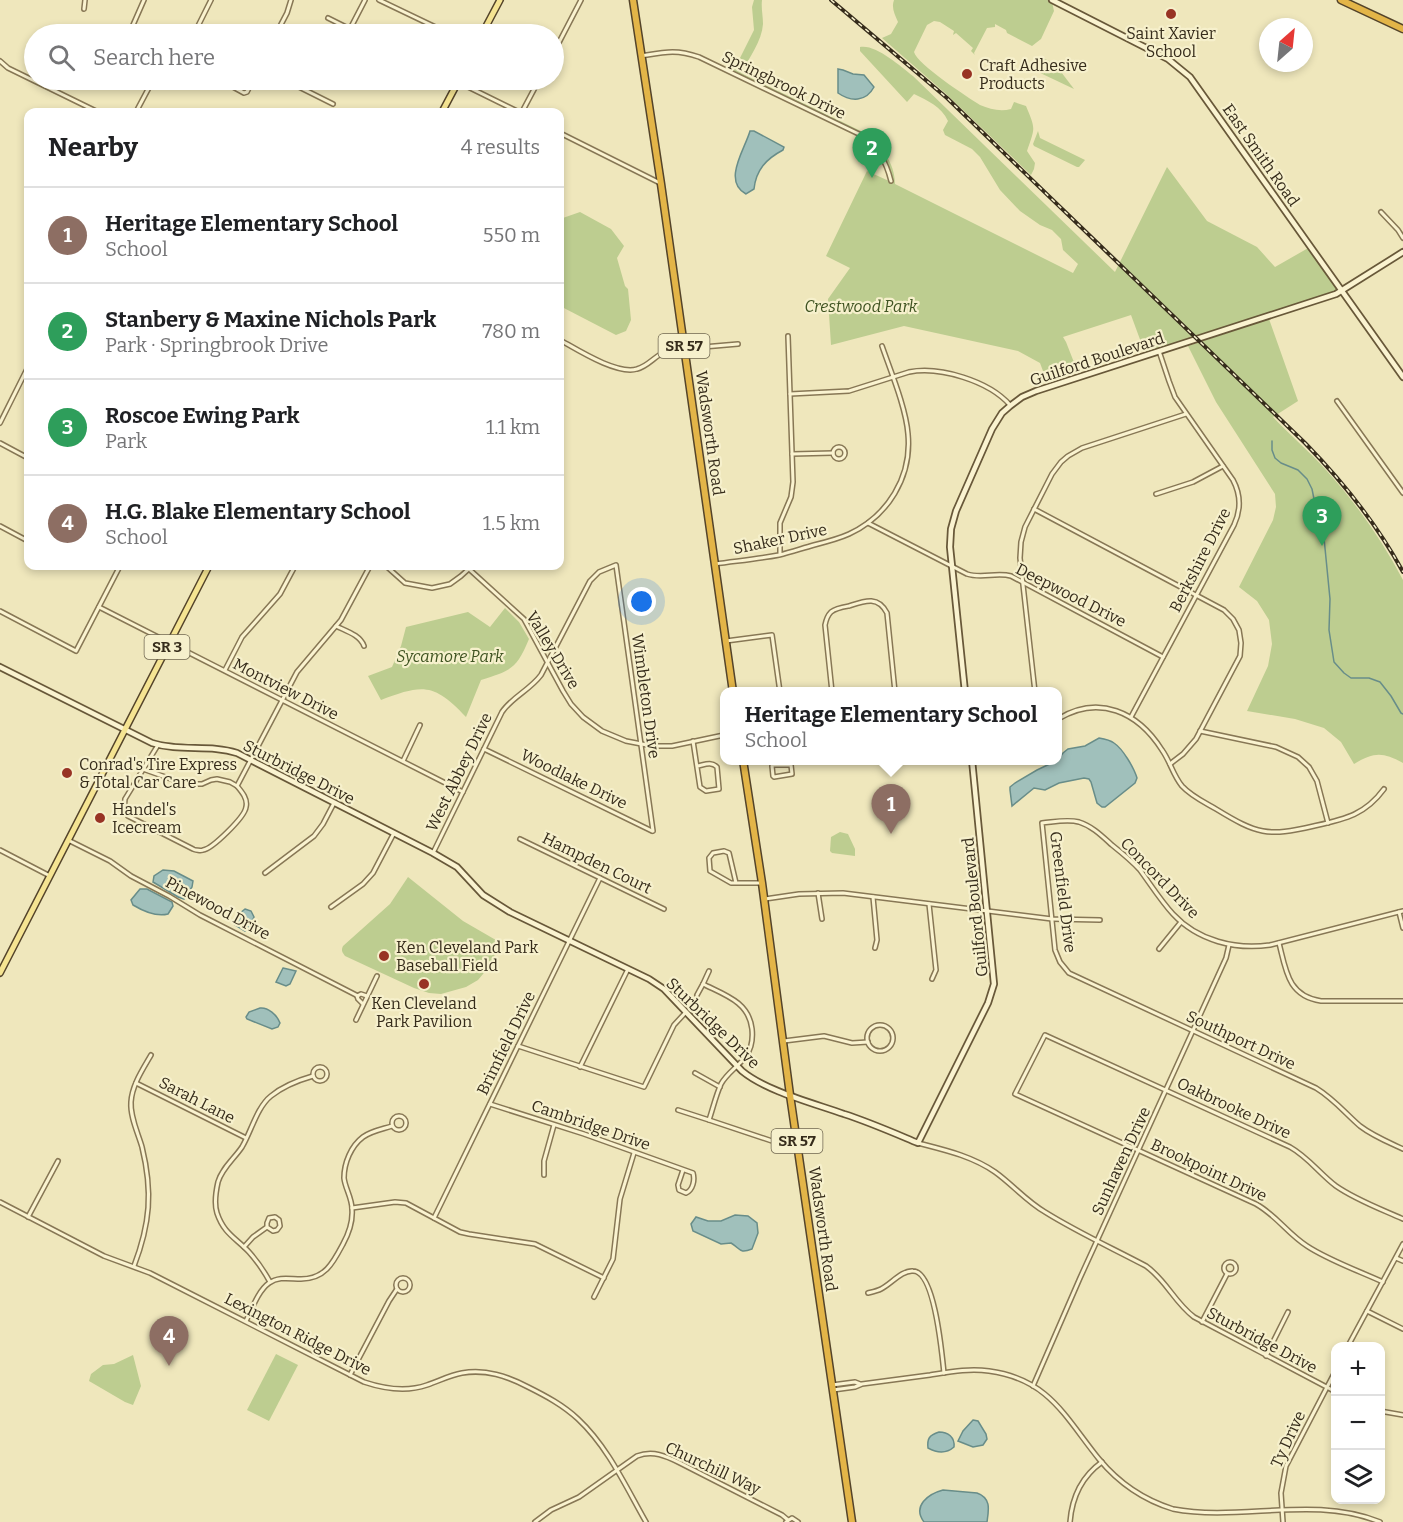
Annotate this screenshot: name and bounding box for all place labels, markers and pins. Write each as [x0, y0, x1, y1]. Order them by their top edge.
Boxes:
marker: Saint Xavier School [1164, 7, 1178, 21]
place label: Saint Xavier School [1126, 24, 1216, 61]
place label: Craft Adhesive Products [979, 56, 1087, 93]
marker: Craft Adhesive Products [960, 67, 974, 81]
pin: 2 [852, 128, 892, 178]
pin: 3 [1302, 496, 1342, 546]
place label: Conrad's Tire Express & Total Car Care [79, 755, 237, 792]
marker: Conrad's Tire Express & Total Car Care [60, 766, 74, 780]
pin: 1 [872, 784, 910, 834]
place label: Handel's Icecream [112, 800, 182, 837]
marker: Handel's Icecream [93, 811, 107, 825]
place label: Ken Cleveland Park Baseball Field [396, 938, 538, 975]
marker: Ken Cleveland Park Baseball Field [377, 949, 391, 963]
marker: Ken Cleveland Park Pavilion [417, 977, 431, 991]
place label: Ken Cleveland Park Pavilion [371, 994, 477, 1031]
pin: 4 [150, 1316, 188, 1366]

